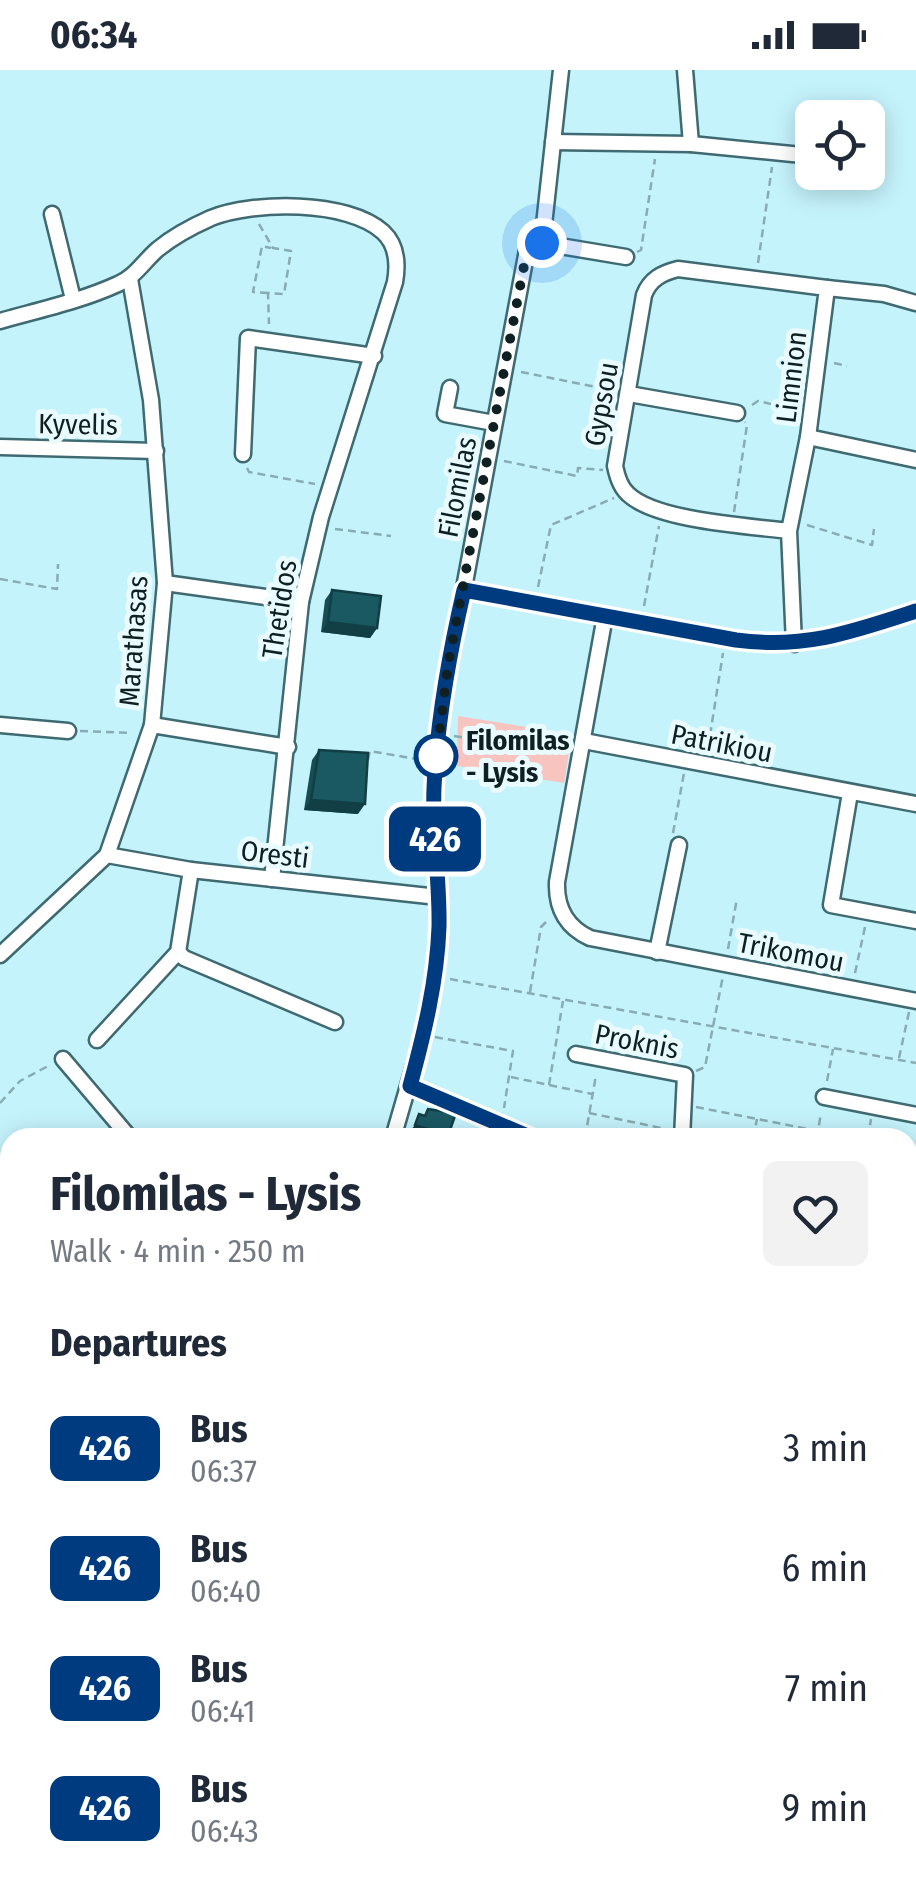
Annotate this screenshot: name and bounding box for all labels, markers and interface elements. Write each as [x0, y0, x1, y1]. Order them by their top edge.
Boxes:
text: 06:34 [50, 12, 137, 58]
map controls [795, 100, 885, 190]
button: locate [795, 100, 885, 190]
your location [517, 218, 567, 268]
street label: Limnion [769, 329, 813, 425]
street label: Gypsou [578, 359, 625, 449]
street label: Kyvelis [38, 407, 118, 442]
street label: Filomilas [432, 434, 483, 540]
street label: Thetidos [255, 557, 304, 661]
street label: Marathasas [112, 575, 155, 707]
street label: Patrikiou [669, 718, 775, 769]
place label: Filomilas - Lysis [466, 724, 570, 789]
marker: Filomilas - Lysis [415, 735, 457, 777]
line badge: 426 [378, 806, 492, 872]
text: 426 [409, 818, 461, 860]
street label: Oresti [239, 834, 311, 875]
street label: Trikomou [735, 926, 847, 979]
street label: Proknis [592, 1017, 682, 1066]
button: heart [763, 1161, 868, 1266]
text: Filomilas - Lysis [50, 1165, 361, 1223]
text: Walk · 4 min · 250 m [50, 1232, 306, 1270]
text: Departures [50, 1320, 227, 1366]
text: Bus [190, 1406, 248, 1452]
text: 3 min [783, 1425, 868, 1471]
text: 426 [79, 1427, 131, 1469]
text: 06:37 [190, 1452, 257, 1490]
text: Bus [190, 1526, 248, 1572]
text: 6 min [781, 1545, 868, 1591]
text: 426 [79, 1547, 131, 1589]
text: 06:40 [190, 1572, 261, 1610]
text: Bus [190, 1646, 248, 1692]
text: 7 min [785, 1665, 868, 1711]
text: 426 [79, 1667, 131, 1709]
text: 06:41 [190, 1692, 255, 1730]
text: Bus [190, 1766, 248, 1812]
text: 9 min [782, 1785, 868, 1831]
text: 426 [79, 1787, 131, 1829]
text: 06:43 [190, 1812, 259, 1850]

